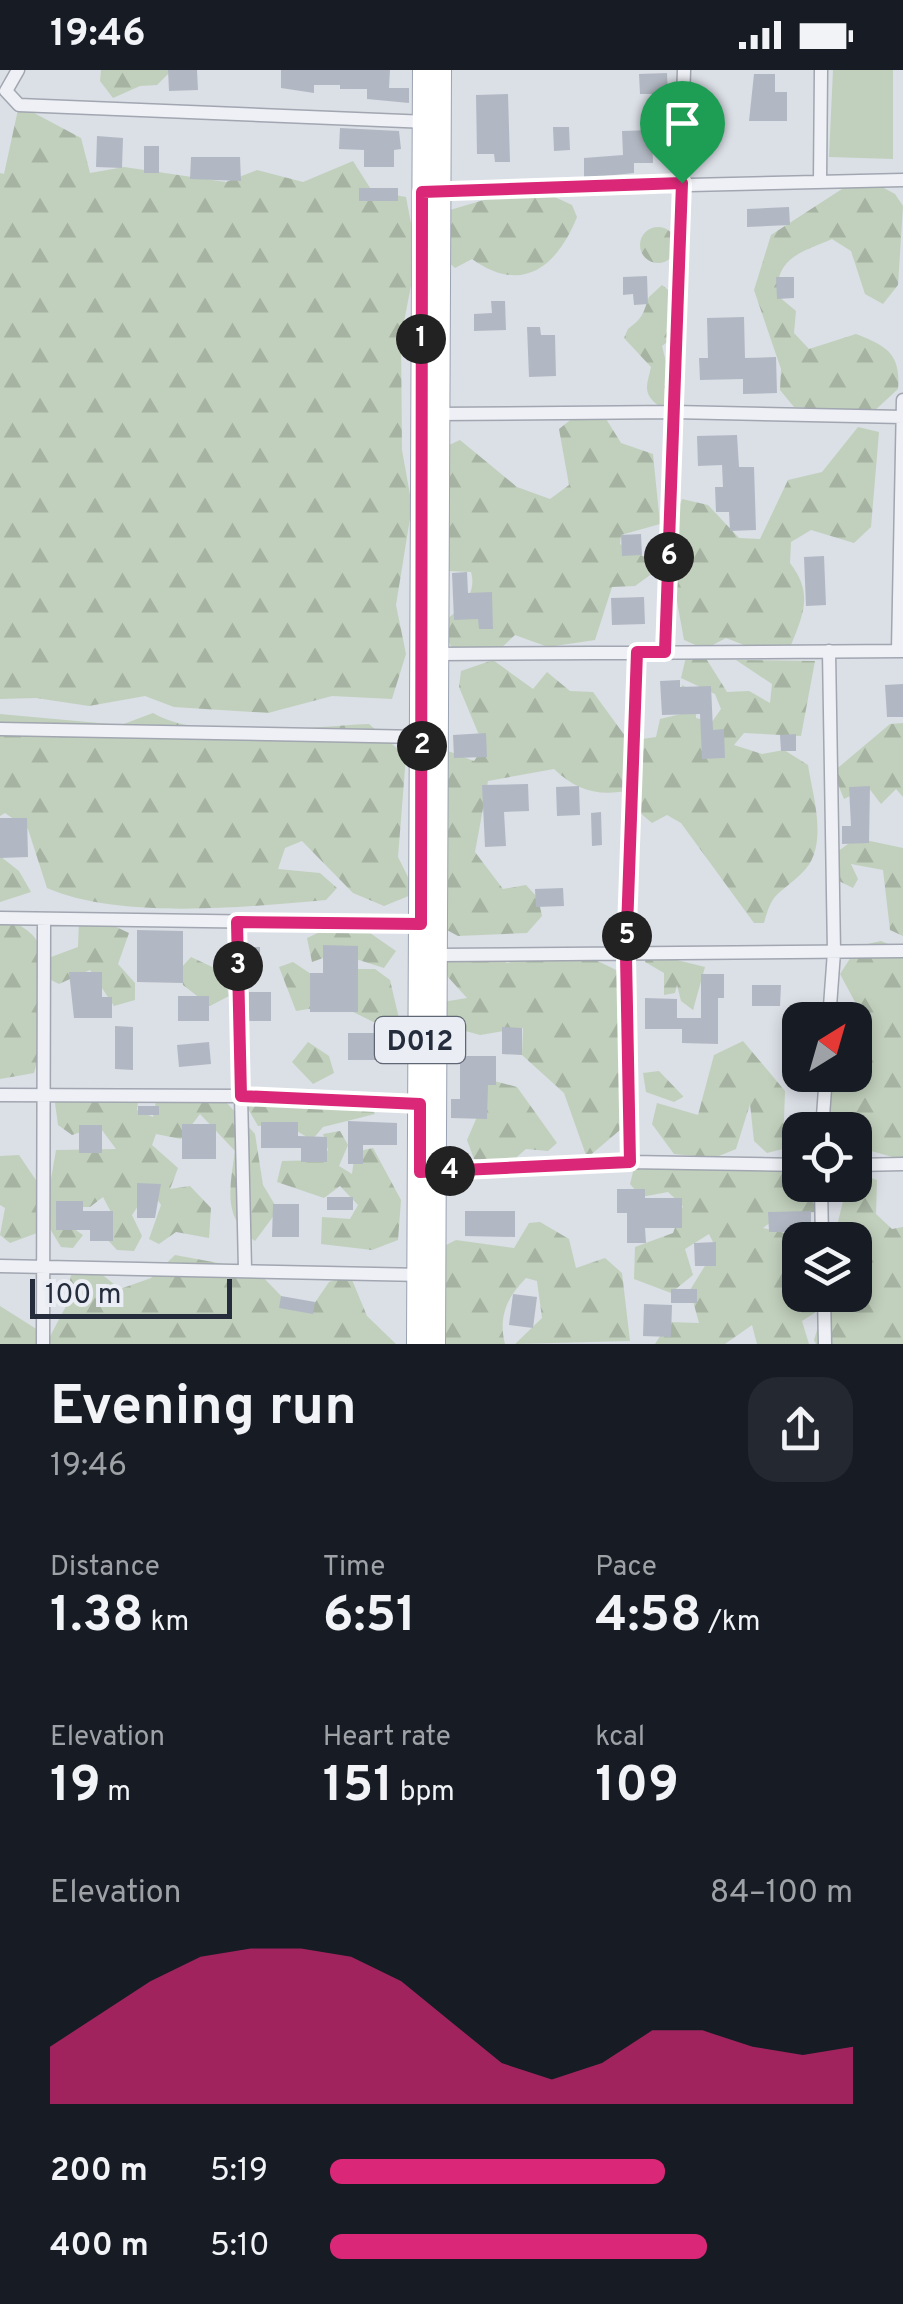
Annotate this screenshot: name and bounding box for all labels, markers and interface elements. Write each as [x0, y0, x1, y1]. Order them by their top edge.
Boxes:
text: 19:46 [50, 11, 146, 60]
pin [640, 81, 725, 184]
icon: arrive [655, 96, 710, 151]
pin: 1 [396, 314, 446, 364]
text: 1 [415, 321, 427, 357]
pin: 6 [644, 532, 694, 582]
text: 6 [660, 539, 678, 575]
pin: 2 [397, 721, 447, 771]
text: 2 [413, 728, 431, 764]
pin: 5 [602, 911, 652, 961]
text: 5 [618, 918, 636, 954]
pin: 3 [213, 941, 263, 991]
text: 3 [230, 948, 246, 984]
north arrow [782, 1002, 872, 1092]
map controls [782, 1002, 872, 1312]
road number: D012 [375, 1017, 465, 1063]
button: locate [782, 1112, 872, 1202]
pin: 4 [425, 1146, 475, 1196]
text: 4 [441, 1153, 459, 1189]
button: layers [782, 1222, 872, 1312]
scale bar [30, 1274, 232, 1318]
text: 100 m [45, 1278, 121, 1314]
text: Evening run [50, 1374, 357, 1444]
button: share [748, 1377, 853, 1482]
text: 19:46 [50, 1447, 127, 1487]
text: Distance [50, 1550, 160, 1586]
text: Time [323, 1550, 385, 1586]
text: Pace [595, 1550, 657, 1586]
text: 1.38 [50, 1586, 144, 1649]
text: 6:51 [323, 1586, 416, 1649]
text: 4:58 [595, 1586, 702, 1649]
text: km [144, 1605, 189, 1641]
text: /km [702, 1605, 760, 1641]
text: Elevation [50, 1720, 165, 1756]
text: Heart rate [323, 1720, 451, 1756]
text: kcal [595, 1720, 645, 1756]
text: 19 [50, 1756, 101, 1819]
text: 151 [323, 1756, 393, 1819]
text: 109 [595, 1756, 679, 1819]
text: m [101, 1775, 131, 1811]
text: bpm [393, 1775, 455, 1811]
text: Elevation [50, 1874, 182, 1914]
text: 84–100 m [710, 1874, 853, 1914]
text: 200 m [50, 2152, 148, 2192]
text: 5:19 [210, 2152, 268, 2192]
text: 400 m [50, 2227, 149, 2267]
text: 5:10 [210, 2227, 270, 2267]

